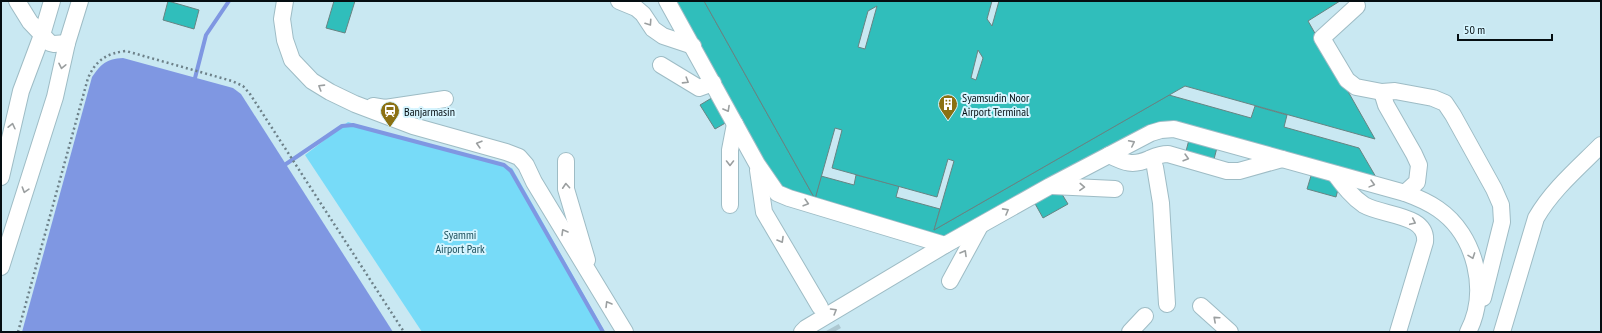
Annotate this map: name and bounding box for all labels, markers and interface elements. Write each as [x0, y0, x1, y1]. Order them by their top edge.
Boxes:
scale bar [1458, 16, 1552, 42]
one-way arrow [644, 19, 652, 26]
text: 50 m [1464, 22, 1485, 37]
one-way arrow [59, 62, 67, 69]
one-way arrow [682, 76, 689, 83]
one-way arrow [318, 84, 325, 91]
place label: Syamsudin Noor Airport Terminal [962, 90, 1030, 119]
building icon: Syamsudin Noor Airport Terminal [937, 93, 959, 121]
station icon: Banjarmasin [379, 100, 401, 128]
place label: Banjarmasin [404, 104, 455, 119]
one-way arrow [722, 104, 729, 112]
one-way arrow [8, 122, 16, 129]
one-way arrow [475, 140, 482, 149]
one-way arrow [1128, 140, 1136, 148]
one-way arrow [1182, 153, 1189, 162]
one-way arrow [726, 160, 734, 166]
one-way arrow [1368, 179, 1375, 188]
one-way arrow [562, 183, 571, 189]
one-way arrow [1079, 183, 1085, 192]
one-way arrow [21, 186, 30, 193]
one-way arrow [803, 198, 810, 207]
one-way arrow [1001, 208, 1009, 216]
one-way arrow [1408, 217, 1416, 225]
park label: Syammi Airport Park [435, 227, 485, 256]
one-way arrow [561, 229, 568, 236]
one-way arrow [776, 236, 783, 243]
one-way arrow [960, 250, 967, 257]
one-way arrow [1467, 252, 1476, 259]
one-way arrow [605, 301, 613, 308]
one-way arrow [830, 308, 837, 315]
one-way arrow [1213, 317, 1220, 324]

